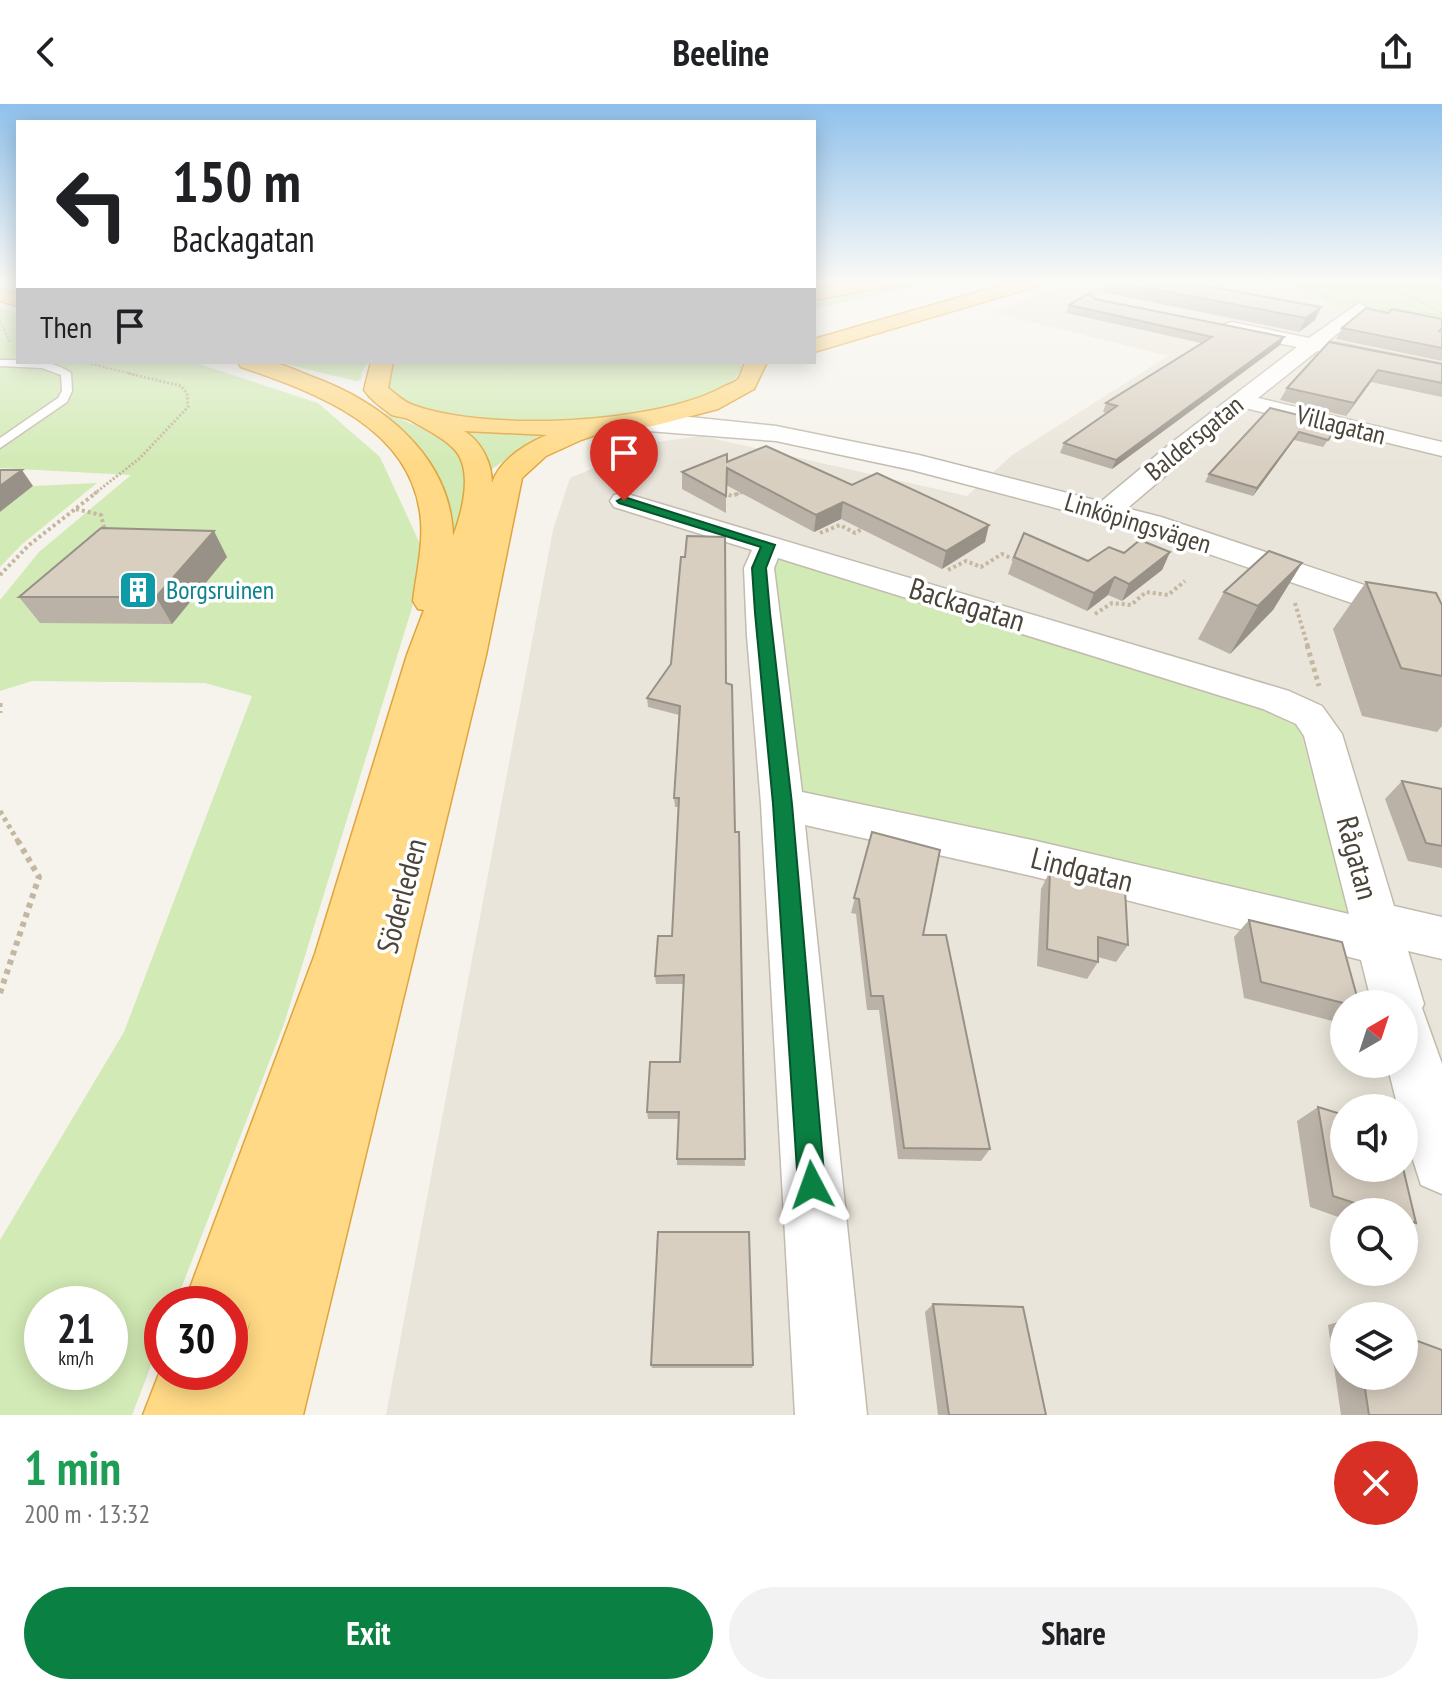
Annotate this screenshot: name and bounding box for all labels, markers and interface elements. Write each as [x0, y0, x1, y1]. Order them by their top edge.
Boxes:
text: Beeline [673, 29, 769, 76]
icon: back [24, 30, 68, 74]
icon: share [1374, 30, 1418, 74]
text: 150 m [172, 145, 301, 217]
icon: left [40, 152, 144, 256]
text: Backagatan [172, 215, 315, 262]
icon: arrive [108, 304, 152, 348]
text: Then [40, 307, 92, 346]
street label: Baldersgatan [1138, 388, 1250, 487]
street label: Villagatan [1292, 397, 1389, 452]
pin [590, 419, 658, 501]
icon: arrive [602, 431, 646, 475]
street label: Linköpingsvägen [1061, 485, 1215, 560]
street label: Backagatan [905, 568, 1030, 640]
building icon: Borgsruinen [117, 569, 159, 611]
place label: Borgsruinen [166, 573, 274, 606]
street label: Rågatan [1329, 812, 1388, 904]
street label: Söderleden [367, 834, 435, 957]
street label: Lindgatan [1027, 837, 1137, 900]
north arrow [1330, 990, 1418, 1078]
map controls [1330, 990, 1418, 1390]
button: sound [1330, 1094, 1418, 1182]
position arrow [770, 1143, 854, 1227]
button: search [1330, 1198, 1418, 1286]
speed limit sign: 30 [144, 1286, 248, 1390]
text: 21 [57, 1302, 95, 1354]
button: layers [1330, 1302, 1418, 1390]
text: km/h [58, 1345, 94, 1371]
text: 1 min [24, 1436, 121, 1498]
button: close [1334, 1441, 1418, 1525]
text: 200 m · 13:32 [24, 1497, 150, 1530]
button: Exit [24, 1587, 713, 1679]
button: Share [729, 1587, 1418, 1679]

